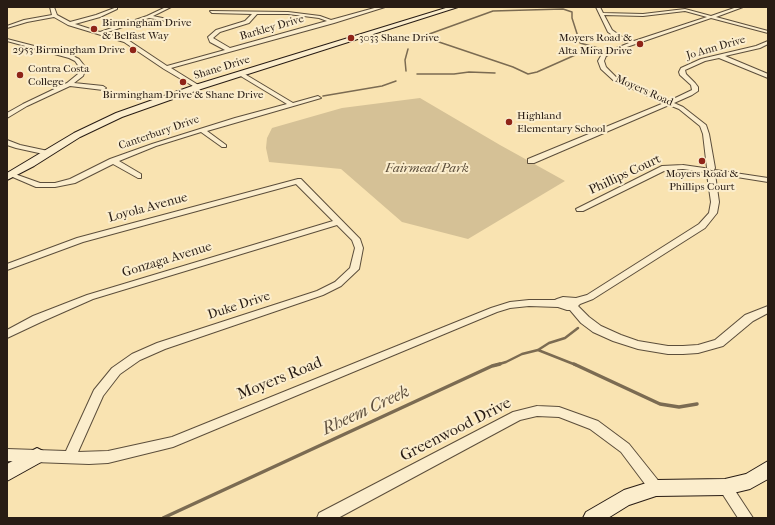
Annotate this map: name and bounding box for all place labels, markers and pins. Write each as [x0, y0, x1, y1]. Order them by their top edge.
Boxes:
place label: Birmingham Drive & Belfast Way [102, 16, 191, 42]
marker: Birmingham Drive & Belfast Way [89, 24, 99, 34]
place label: 3033 Shane Drive [359, 31, 439, 45]
place label: Moyers Road & Alta Mira Drive [558, 31, 632, 57]
marker: 3033 Shane Drive [346, 33, 356, 43]
marker: Moyers Road & Alta Mira Drive [635, 39, 645, 49]
place label: 2953 Birmingham Drive [13, 43, 125, 57]
marker: 2953 Birmingham Drive [128, 45, 138, 55]
place label: Contra Costa College [28, 62, 89, 88]
marker: Contra Costa College [15, 70, 25, 80]
marker: Birmingham Drive & Shane Drive [178, 77, 188, 87]
place label: Birmingham Drive & Shane Drive [102, 88, 264, 102]
place label: Highland Elementary School [517, 109, 606, 135]
marker: Highland Elementary School [504, 117, 514, 127]
marker: Moyers Road & Phillips Court [697, 156, 707, 166]
place label: Moyers Road & Phillips Court [665, 167, 739, 193]

